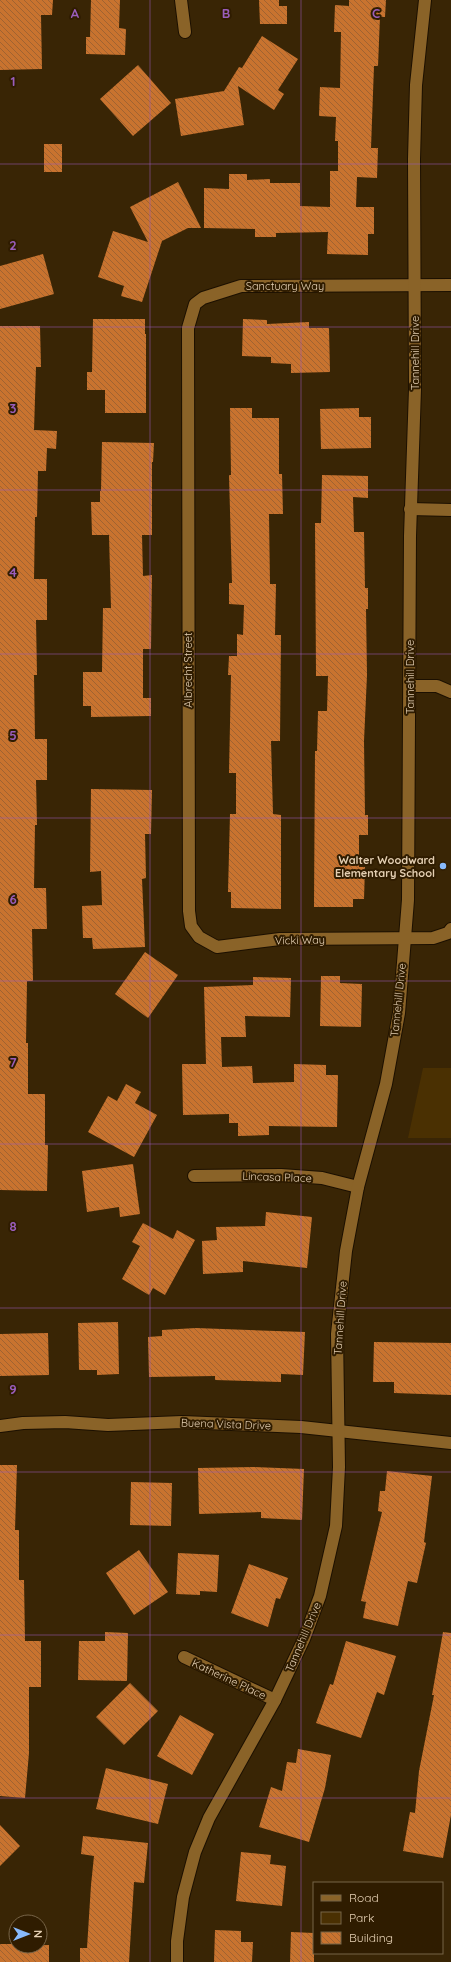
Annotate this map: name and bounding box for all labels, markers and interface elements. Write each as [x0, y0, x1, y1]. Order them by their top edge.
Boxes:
text: A [71, 5, 80, 21]
text: B [222, 5, 230, 21]
text: C [372, 5, 380, 21]
text: 1 [10, 73, 16, 89]
text: 2 [9, 237, 17, 253]
street label: Sanctuary Way [246, 279, 324, 293]
street label: Tannehill Drive [408, 316, 422, 390]
text: 3 [10, 400, 17, 416]
text: 4 [9, 564, 17, 580]
street label: Albrecht Street [181, 632, 195, 708]
street label: Tannehill Drive [403, 640, 417, 714]
text: 5 [9, 727, 17, 743]
place label: Walter Woodward Elementary School [335, 853, 435, 880]
marker: Walter Woodward Elementary School [438, 861, 448, 871]
text: 6 [9, 891, 17, 907]
street label: Vicki Way [275, 933, 325, 947]
street label: Tannehill Drive [387, 962, 409, 1038]
text: 7 [9, 1054, 17, 1070]
street label: Lincasa Place [242, 1169, 312, 1185]
text: 8 [9, 1218, 17, 1234]
street label: Tannehill Drive [330, 1280, 350, 1356]
text: 9 [9, 1381, 17, 1397]
street label: Buena Vista Drive [181, 1415, 271, 1433]
street label: Tannehill Drive [282, 1600, 324, 1674]
street label: Katherine Place [190, 1656, 268, 1702]
legend [313, 1882, 443, 1954]
text: Road [349, 1890, 379, 1905]
text: Park [349, 1910, 374, 1925]
north arrow [8, 1914, 48, 1954]
text: N [31, 1930, 45, 1938]
text: Building [349, 1930, 393, 1945]

